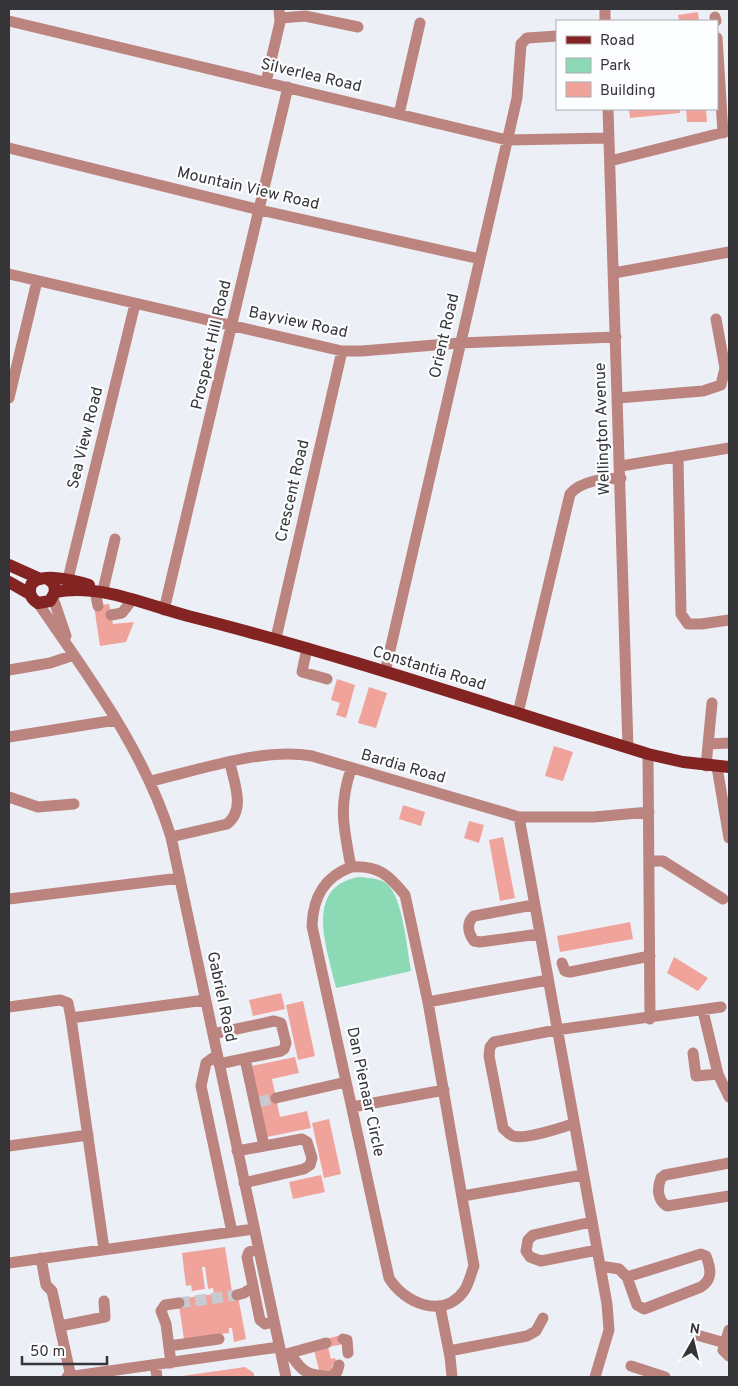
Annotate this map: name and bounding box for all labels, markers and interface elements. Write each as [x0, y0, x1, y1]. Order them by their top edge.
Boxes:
legend [556, 20, 718, 110]
text: Road [600, 32, 635, 51]
street label: Silverlea Road [259, 55, 363, 97]
text: Park [600, 57, 631, 76]
text: Building [600, 82, 655, 101]
street label: Mountain View Road [175, 163, 321, 215]
street label: Prospect Hill Road [187, 278, 237, 412]
street label: Orient Road [426, 292, 464, 380]
street label: Bayview Road [247, 303, 349, 343]
street label: Wellington Avenue [591, 362, 615, 496]
street label: Sea View Road [64, 385, 108, 491]
street label: Crescent Road [272, 438, 314, 544]
street label: Constantia Road [370, 642, 488, 696]
street label: Bardia Road [358, 745, 448, 789]
street label: Gabriel Road [202, 950, 240, 1044]
street label: Dan Pienaar Circle [341, 1025, 389, 1159]
north arrow [668, 1316, 718, 1366]
text: N [688, 1320, 701, 1339]
scale bar [22, 1334, 108, 1366]
text: 50 m [30, 1343, 65, 1362]

